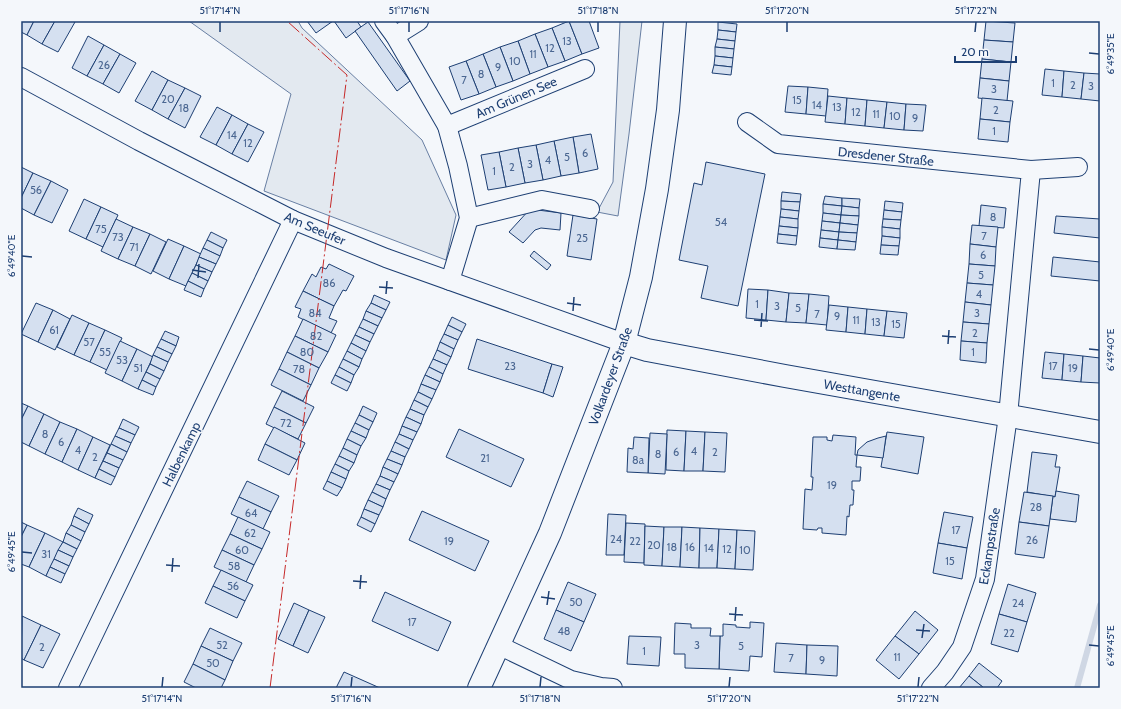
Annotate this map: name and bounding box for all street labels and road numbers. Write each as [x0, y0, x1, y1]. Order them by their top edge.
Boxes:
street label: Am Grünen See [473, 73, 559, 121]
street label: Dresdener Straße [837, 143, 935, 169]
street label: Am Seeufer [282, 208, 349, 248]
street label: Volkardeyer Straße [585, 324, 635, 427]
street label: Westtangente [823, 375, 902, 405]
street label: Halbenkamp [158, 419, 204, 489]
street label: Eckampstraße [975, 506, 1003, 586]

